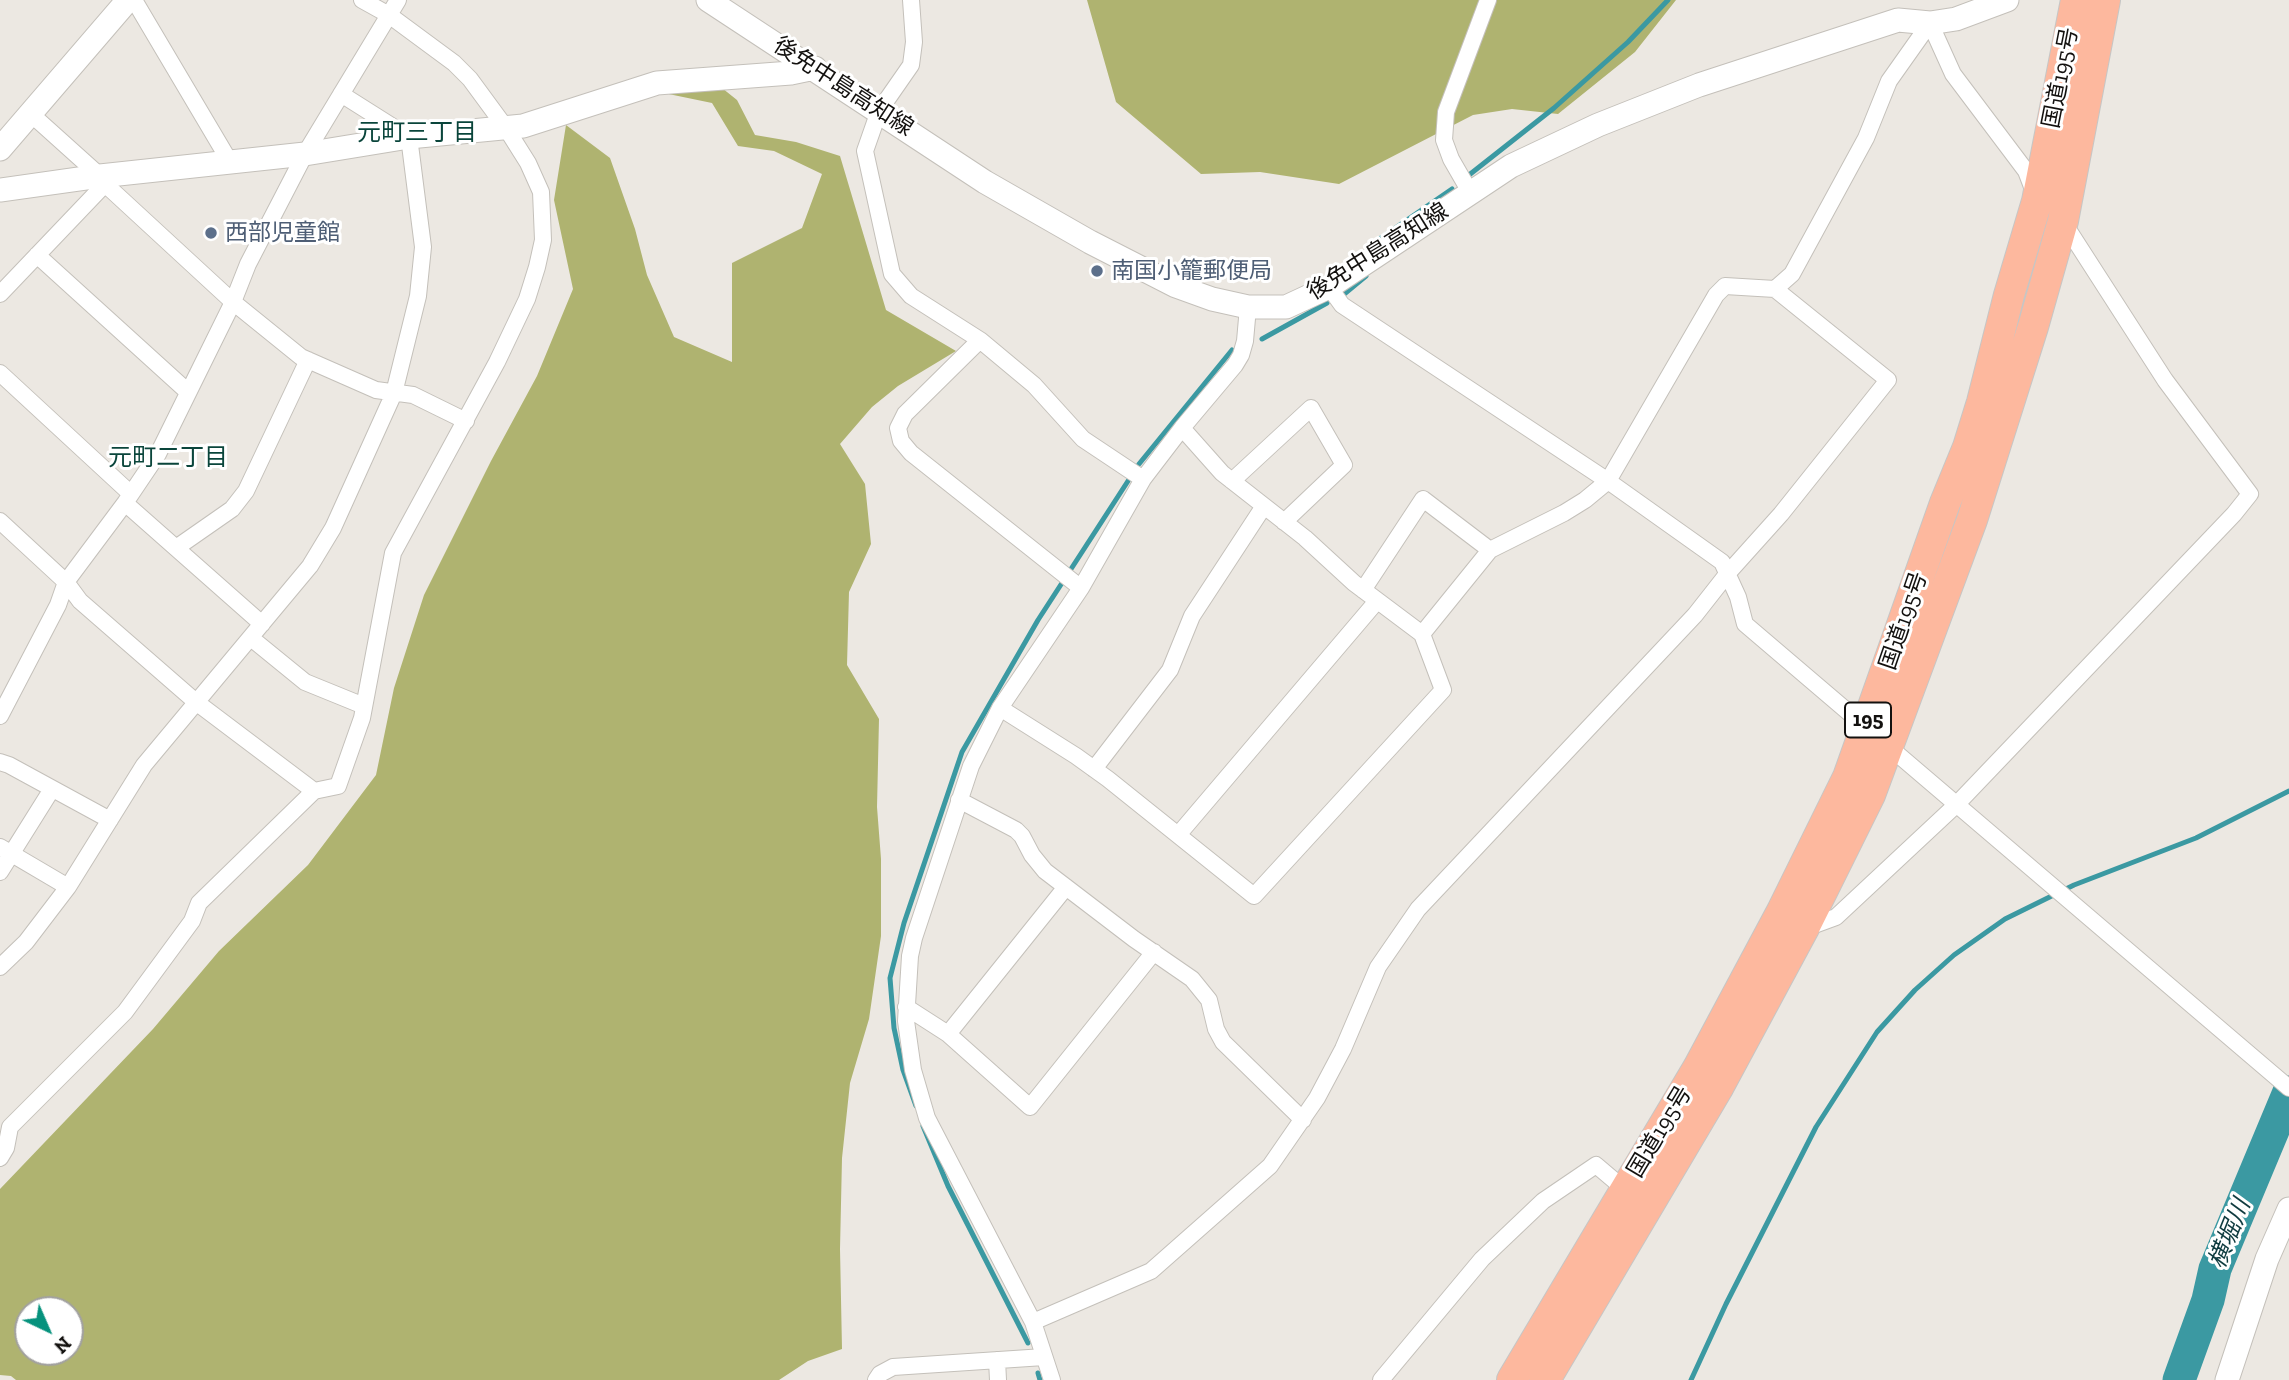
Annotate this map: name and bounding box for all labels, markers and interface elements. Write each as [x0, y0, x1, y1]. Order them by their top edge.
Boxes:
street label: 国道195号 [2038, 25, 2084, 131]
street label: 後免中島高知線 [768, 32, 918, 142]
district label: 元町三丁目 [357, 119, 477, 147]
street label: 後免中島高知線 [1302, 198, 1454, 306]
place label: 西部児童館 [225, 219, 340, 247]
marker: 西部児童館 [203, 225, 219, 241]
place label: 南国小籠郵便局 [1111, 257, 1272, 285]
marker: 南国小籠郵便局 [1089, 263, 1105, 279]
district label: 元町二丁目 [108, 444, 228, 472]
street label: 国道195号 [1874, 568, 1934, 674]
road number: 195 [1845, 702, 1891, 738]
street label: 国道195号 [1622, 1081, 1698, 1183]
water label: 横堀川 [2203, 1195, 2257, 1273]
north arrow [14, 1296, 84, 1366]
text: N [49, 1332, 76, 1358]

